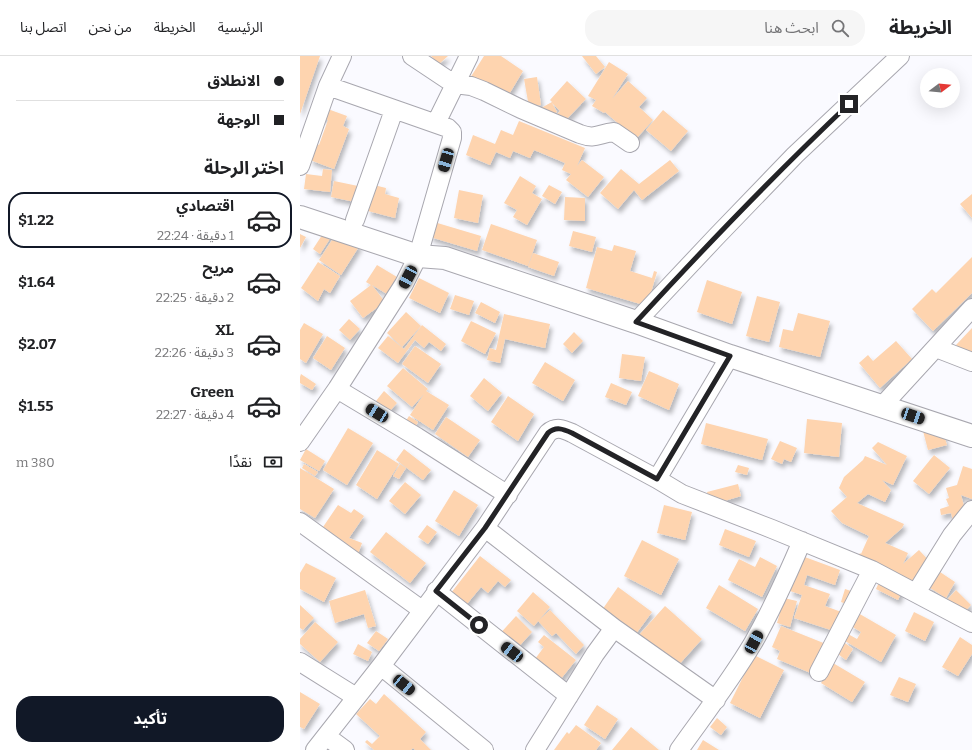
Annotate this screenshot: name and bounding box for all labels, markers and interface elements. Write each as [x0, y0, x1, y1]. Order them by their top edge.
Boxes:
search box [585, 10, 865, 46]
text: الخريطة [889, 16, 952, 39]
icon: search [829, 17, 851, 39]
text: اتصل بنا [20, 19, 66, 36]
text: من نحن [88, 19, 132, 36]
text: الخريطة [154, 19, 196, 36]
text: الرئيسية [218, 19, 263, 36]
text: ابحث هنا [764, 19, 819, 37]
north arrow [920, 68, 960, 108]
map controls [920, 68, 960, 108]
text: الانطلاق [208, 72, 260, 90]
route end [840, 95, 858, 113]
text: الوجهة [217, 111, 260, 129]
car [437, 147, 455, 173]
text: اختر الرحلة [204, 157, 284, 179]
text: اقتصادي [176, 197, 234, 215]
icon: car [246, 202, 282, 238]
text: $1.22 [18, 211, 54, 229]
text: 1 دقيقة · 22:24 [157, 228, 234, 243]
text: مريح [202, 259, 234, 277]
icon: car [246, 264, 282, 300]
car [397, 264, 419, 290]
text: $1.64 [18, 273, 55, 291]
text: 2 دقيقة · 22:25 [156, 290, 234, 305]
text: XL [215, 321, 234, 339]
icon: car [246, 326, 282, 362]
text: $2.07 [18, 335, 56, 353]
text: 3 دقيقة · 22:26 [155, 345, 234, 360]
text: Green [190, 383, 234, 401]
icon: car [246, 388, 282, 424]
text: $1.55 [18, 397, 54, 415]
car [364, 402, 390, 424]
car [900, 406, 926, 426]
text: 4 دقيقة · 22:27 [156, 407, 234, 422]
icon: cash [262, 451, 284, 473]
text: نقدًا [229, 453, 252, 471]
text: 380 m [16, 455, 55, 470]
route start [470, 616, 488, 634]
car [743, 629, 765, 655]
car [499, 640, 525, 664]
car [391, 673, 417, 697]
button: تأكيد [16, 696, 284, 742]

